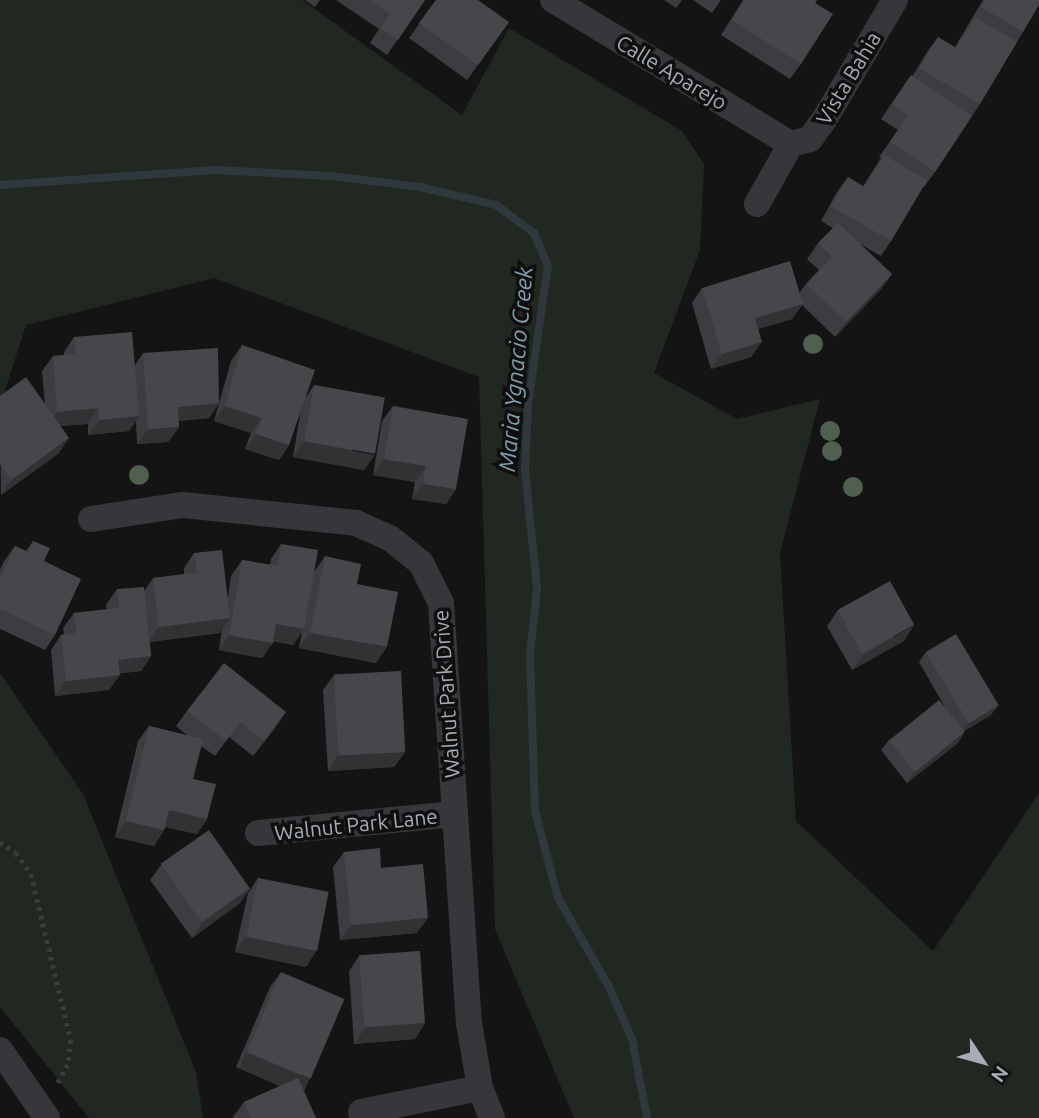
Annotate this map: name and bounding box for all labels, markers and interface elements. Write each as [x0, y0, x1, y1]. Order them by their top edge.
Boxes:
street label: Vista Bahia [810, 27, 886, 129]
street label: Calle Aparejo [612, 29, 732, 115]
water label: Maria Ygnacio Creek [493, 265, 539, 473]
street label: Walnut Park Drive [428, 609, 464, 779]
street label: Walnut Park Lane [273, 803, 439, 845]
north arrow [948, 1027, 1018, 1097]
text: N [987, 1062, 1013, 1087]

